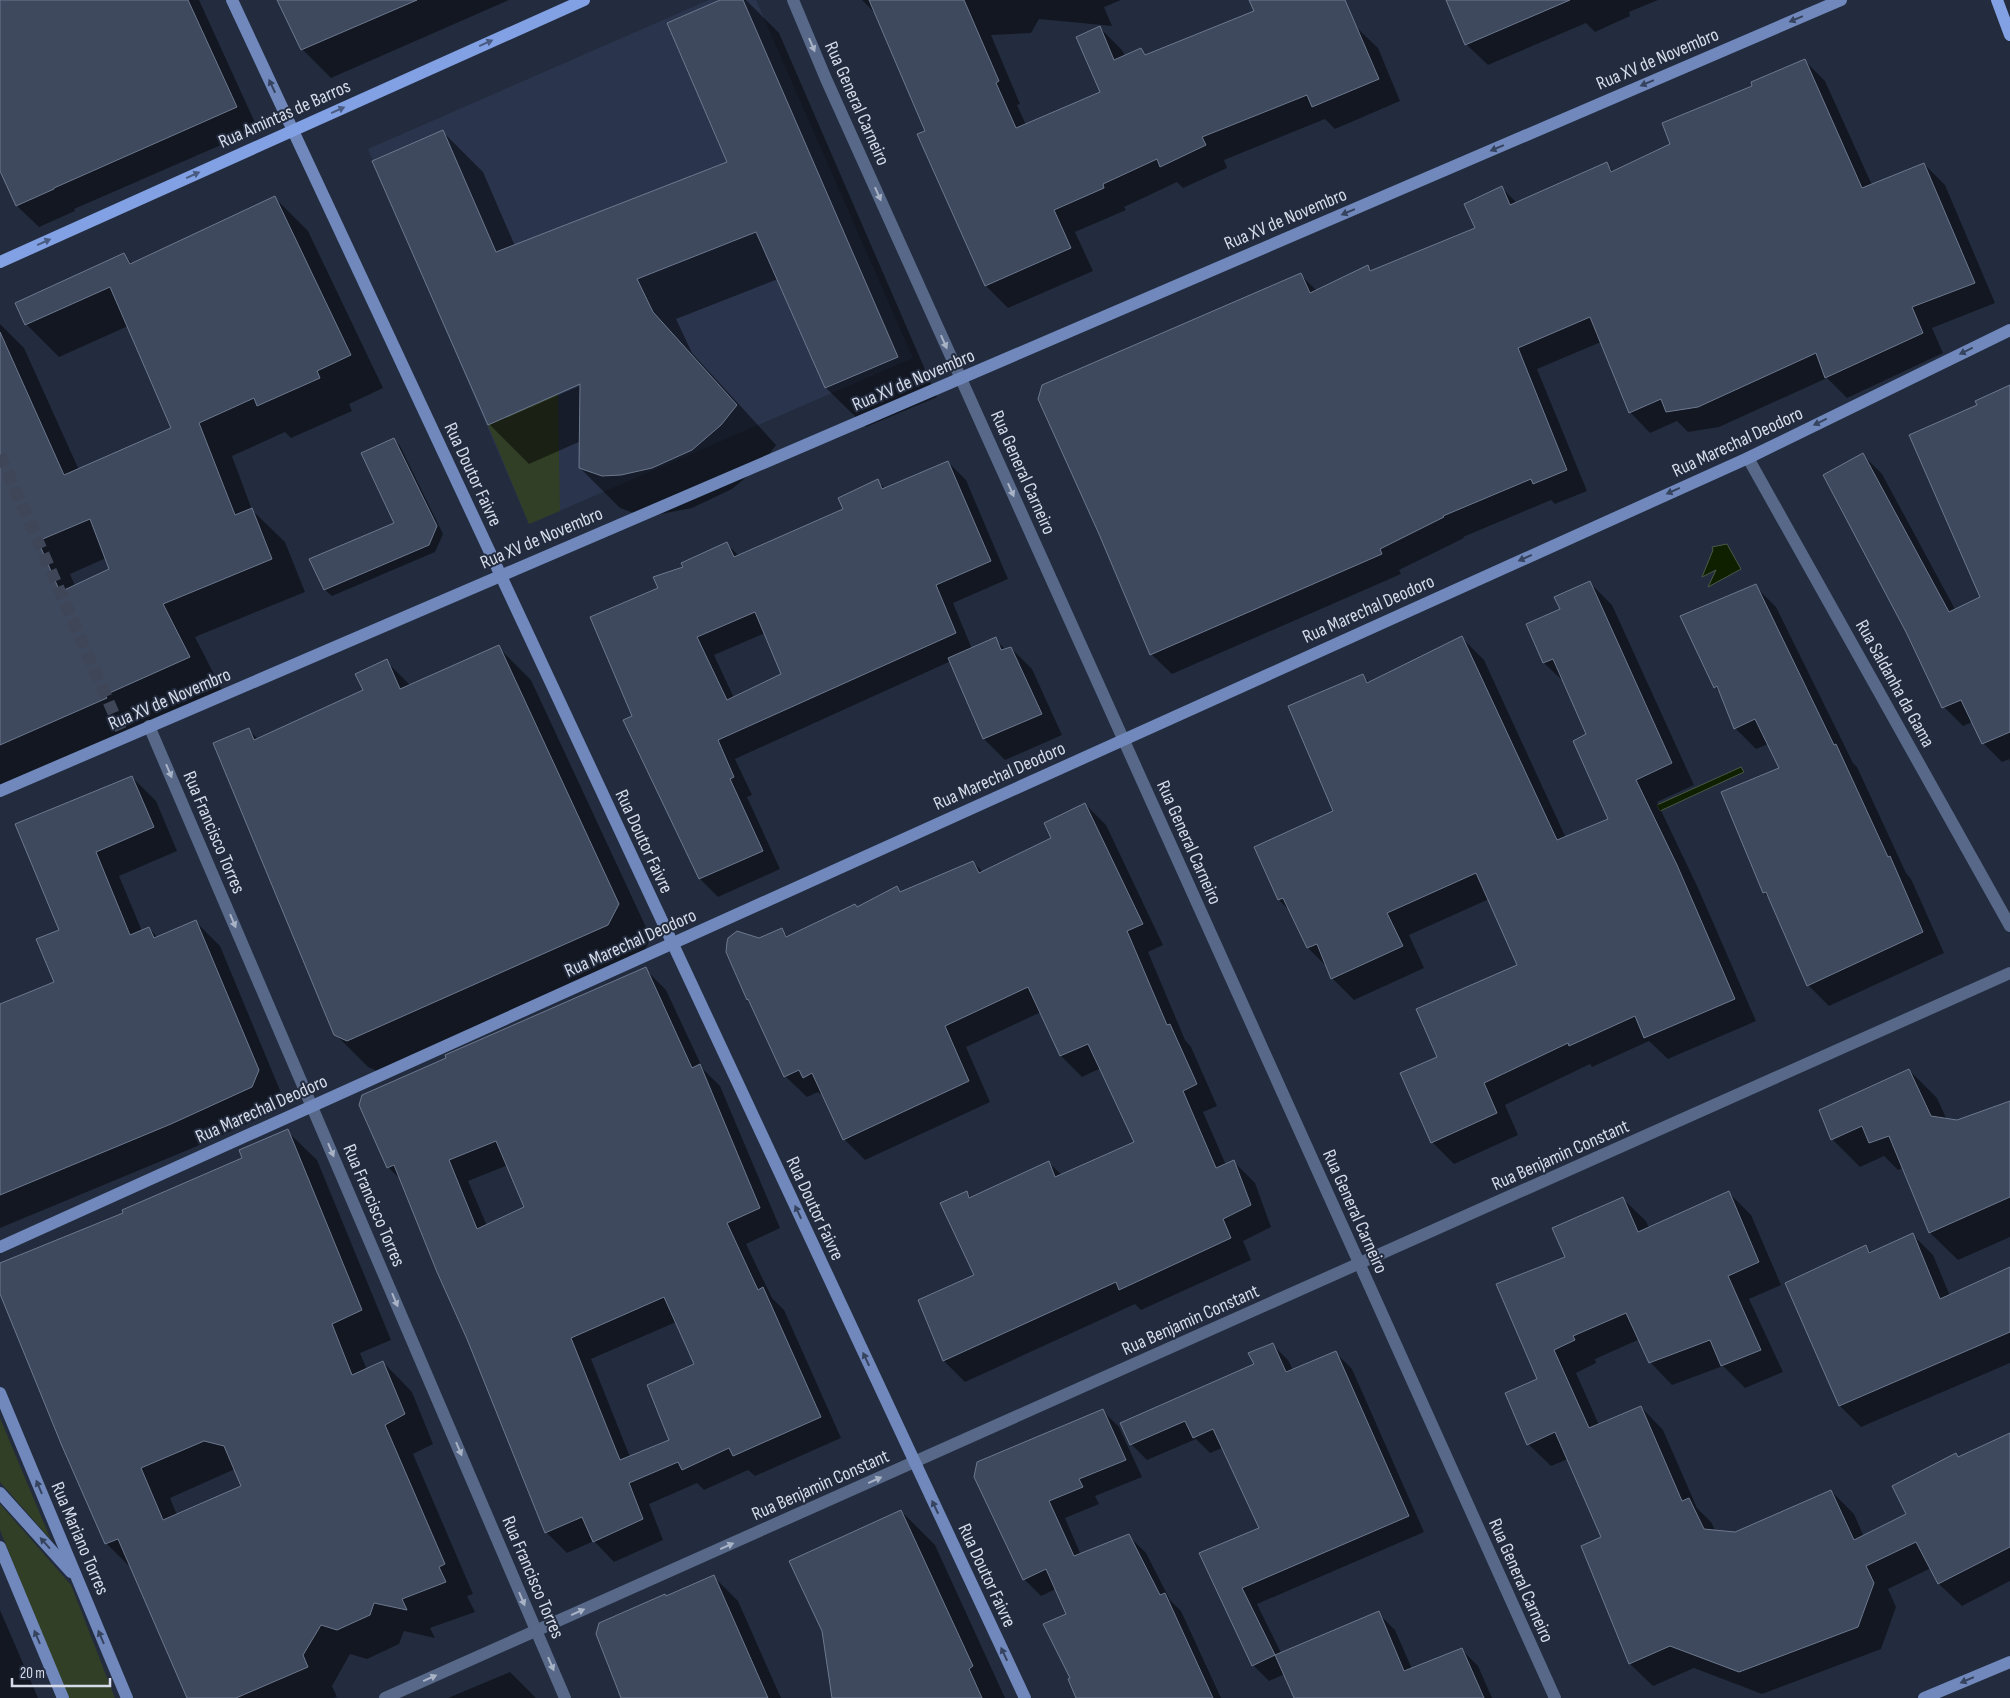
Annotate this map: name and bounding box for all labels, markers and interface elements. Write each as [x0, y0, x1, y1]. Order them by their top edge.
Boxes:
one-way arrow [1789, 16, 1803, 24]
street label: Rua XV de Novembro [1593, 23, 1722, 96]
one-way arrow [808, 38, 816, 53]
street label: Rua General Carneiro [819, 38, 894, 169]
one-way arrow [479, 39, 493, 47]
street label: Rua Amintas de Barros [215, 75, 354, 154]
one-way arrow [268, 79, 276, 93]
one-way arrow [1640, 80, 1654, 88]
one-way arrow [331, 106, 345, 114]
one-way arrow [1490, 144, 1504, 152]
one-way arrow [186, 171, 200, 179]
street label: Rua XV de Novembro [1221, 183, 1350, 256]
one-way arrow [874, 187, 882, 201]
one-way arrow [1341, 208, 1355, 216]
one-way arrow [37, 238, 51, 246]
one-way arrow [941, 335, 949, 349]
street label: Rua XV de Novembro [849, 344, 978, 417]
one-way arrow [1959, 347, 1973, 355]
street label: Rua Marechal Deodoro [1669, 402, 1807, 483]
street label: Rua General Carneiro [985, 407, 1060, 538]
street label: Rua Doutor Faivre [439, 419, 507, 530]
one-way arrow [1813, 419, 1827, 427]
one-way arrow [1008, 483, 1016, 497]
one-way arrow [1666, 488, 1680, 496]
street label: Rua XV de Novembro [477, 502, 606, 575]
one-way arrow [1518, 555, 1532, 563]
street label: Rua Marechal Deodoro [1299, 570, 1438, 649]
street label: Rua Saldanha da Gama [1850, 616, 1939, 752]
street label: Rua XV de Novembro [105, 663, 234, 736]
street label: Rua Marechal Deodoro [930, 737, 1069, 816]
one-way arrow [165, 764, 173, 778]
street label: Rua Francisco Torres [178, 768, 250, 897]
street label: Rua General Carneiro [1151, 777, 1226, 908]
street label: Rua Doutor Faivre [610, 786, 678, 897]
street label: Rua Marechal Deodoro [561, 904, 700, 983]
one-way arrow [229, 914, 237, 928]
street label: Rua Marechal Deodoro [192, 1070, 331, 1149]
street label: Rua Benjamin Constant [1488, 1115, 1633, 1196]
street label: Rua Francisco Torres [338, 1141, 410, 1270]
one-way arrow [328, 1143, 336, 1157]
street label: Rua General Carneiro [1317, 1146, 1392, 1277]
street label: Rua Doutor Faivre [781, 1153, 849, 1264]
one-way arrow [793, 1205, 801, 1219]
street label: Rua Benjamin Constant [1118, 1280, 1263, 1361]
one-way arrow [391, 1293, 399, 1308]
one-way arrow [862, 1352, 870, 1366]
one-way arrow [455, 1442, 463, 1456]
street label: Rua Benjamin Constant [748, 1445, 893, 1526]
one-way arrow [868, 1475, 882, 1483]
one-way arrow [35, 1479, 43, 1494]
street label: Rua Mariano Torres [46, 1479, 114, 1599]
one-way arrow [931, 1500, 939, 1514]
street label: Rua Francisco Torres [497, 1513, 569, 1642]
street label: Rua General Carneiro [1483, 1515, 1558, 1646]
street label: Rua Doutor Faivre [953, 1520, 1021, 1631]
one-way arrow [39, 1538, 51, 1550]
one-way arrow [720, 1541, 734, 1549]
one-way arrow [519, 1592, 527, 1606]
one-way arrow [571, 1608, 585, 1616]
one-way arrow [33, 1630, 41, 1644]
one-way arrow [97, 1630, 105, 1644]
one-way arrow [1000, 1647, 1008, 1661]
scale bar [12, 1656, 110, 1688]
one-way arrow [547, 1657, 555, 1671]
text: 20 m [20, 1664, 45, 1683]
one-way arrow [423, 1674, 437, 1682]
one-way arrow [1959, 1676, 1974, 1684]

